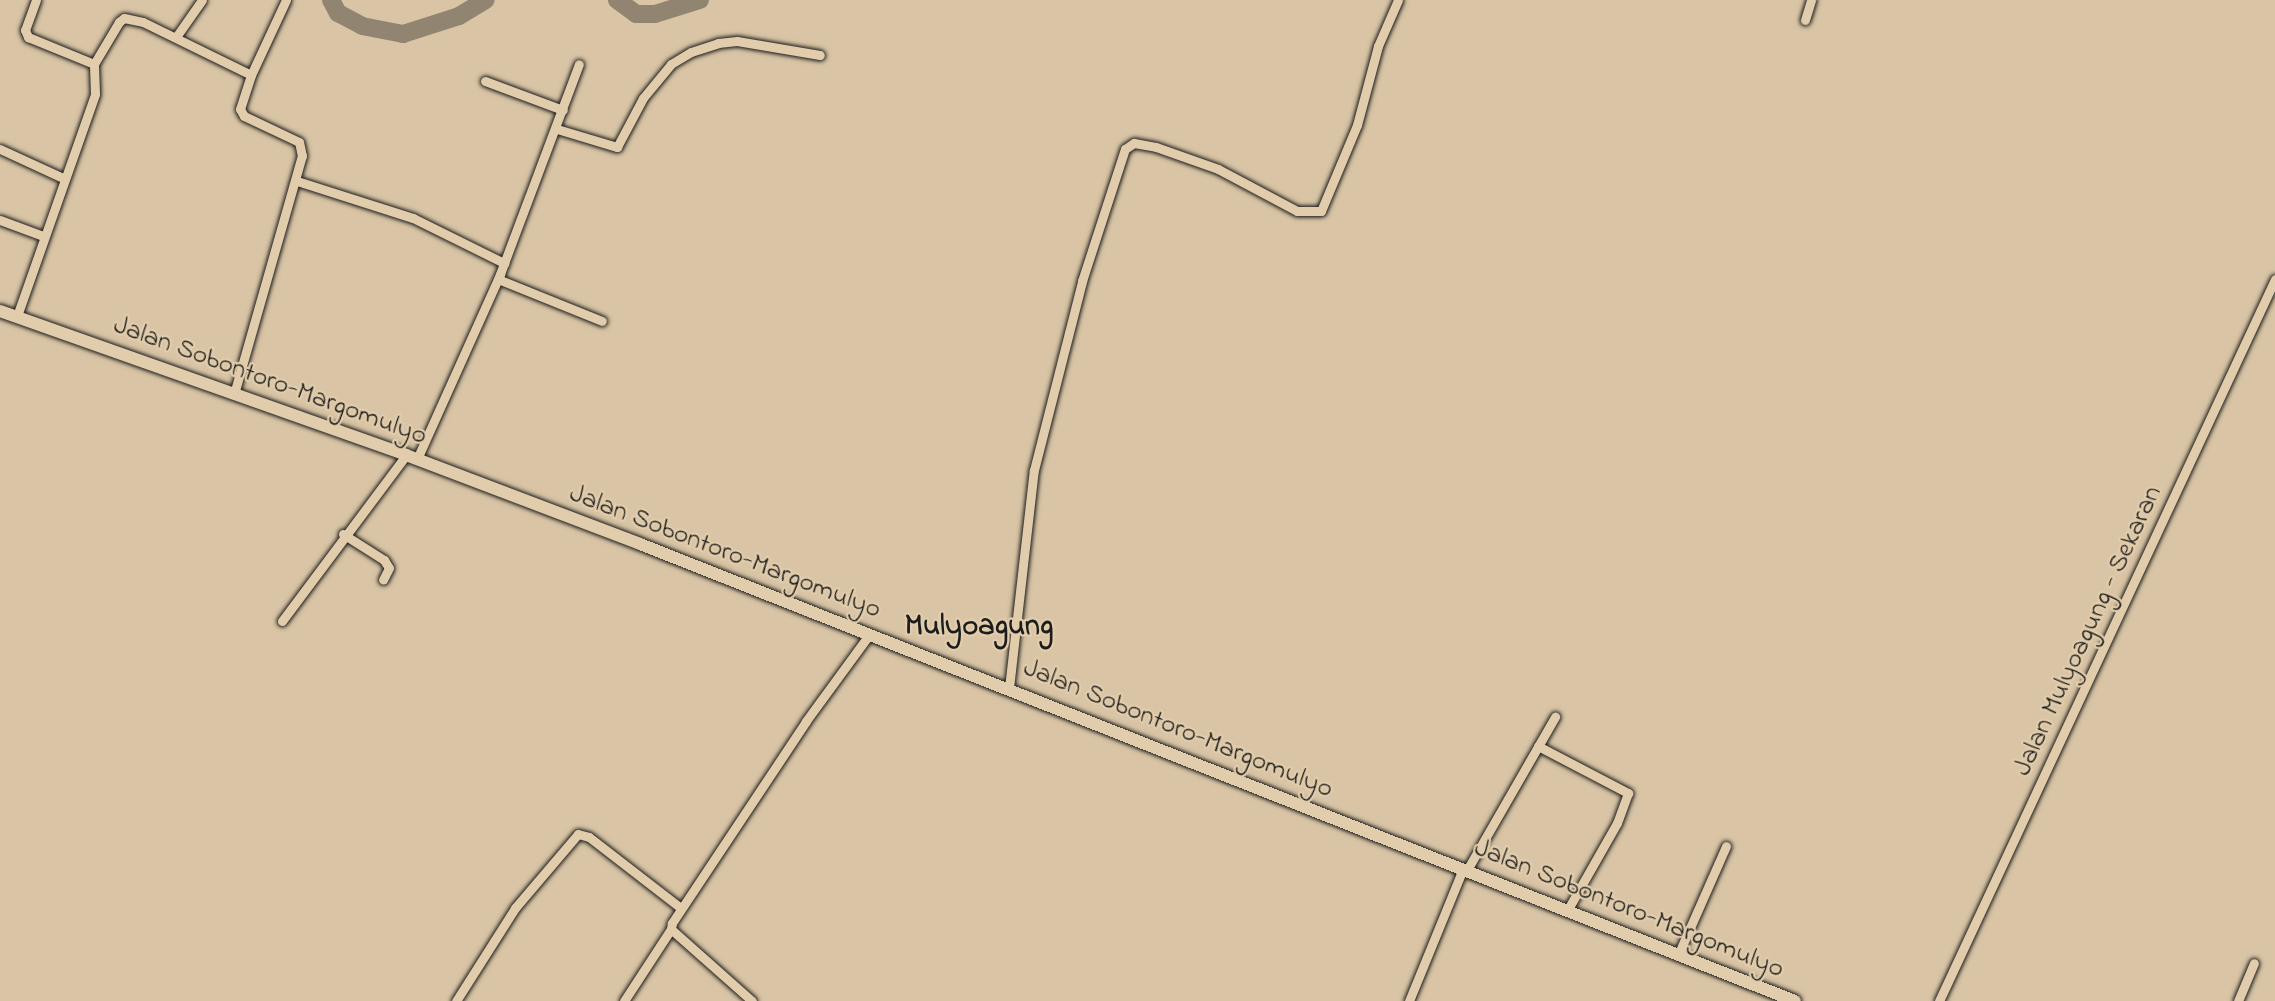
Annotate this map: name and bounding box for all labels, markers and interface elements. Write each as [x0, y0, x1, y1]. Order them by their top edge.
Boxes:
street label: Jalan Sobontoro-Margomulyo [109, 309, 431, 453]
street label: Jalan Sobontoro-Margomulyo [565, 478, 885, 626]
street label: Jalan Mulyoagung - Sekaran [2006, 481, 2170, 781]
district label: Mulyoagung [905, 609, 1053, 645]
street label: Jalan Sobontoro-Margomulyo [1018, 652, 1338, 806]
street label: Jalan Sobontoro-Margomulyo [1469, 832, 1789, 986]

